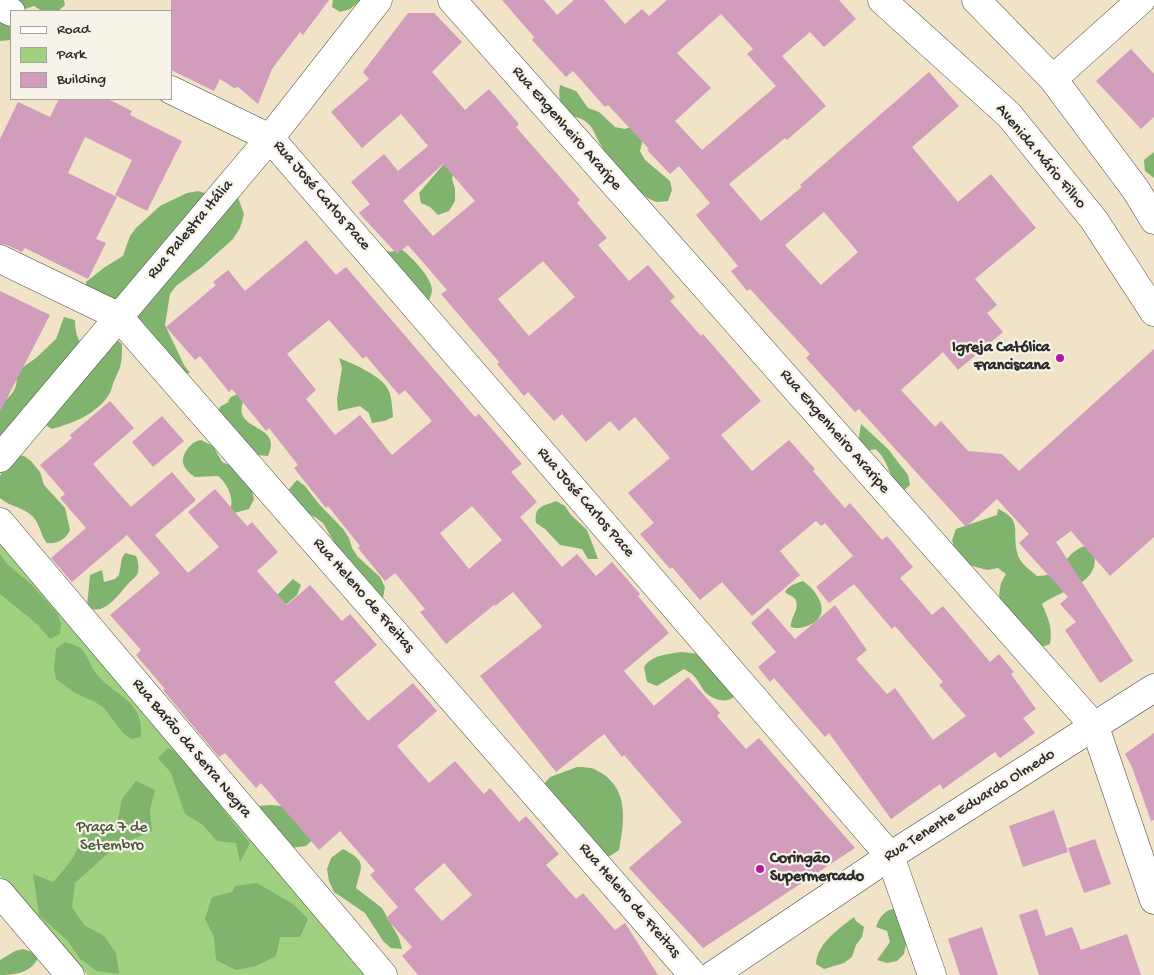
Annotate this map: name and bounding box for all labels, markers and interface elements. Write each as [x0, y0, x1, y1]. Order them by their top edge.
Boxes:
legend [10, 10, 172, 100]
text: Road [57, 21, 90, 39]
text: Park [57, 46, 86, 64]
street label: Rua Engenheiro Araripe [507, 63, 625, 195]
text: Building [57, 71, 106, 89]
street label: Avenida Mário Filho [990, 101, 1090, 213]
street label: Rua José Carlos Pace [268, 137, 374, 255]
street label: Rua Palestra Itália [144, 176, 238, 284]
place label: Igreja Católica Franciscana [952, 339, 1050, 377]
marker: Igreja Católica Franciscana [1054, 352, 1066, 364]
street label: Rua Engenheiro Araripe [775, 366, 893, 498]
street label: Rua José Carlos Pace [532, 444, 638, 562]
street label: Rua Heleno de Freitas [308, 535, 418, 657]
street label: Rua Barão da Serra Negra [127, 675, 255, 823]
street label: Rua Tenente Eduardo Olmedo [881, 745, 1059, 867]
park label: Praça 7 de Setembro [76, 819, 148, 857]
street label: Rua Heleno de Freitas [574, 840, 684, 962]
place label: Coringão Supermercado [770, 850, 864, 888]
marker: Coringão Supermercado [754, 863, 766, 875]

